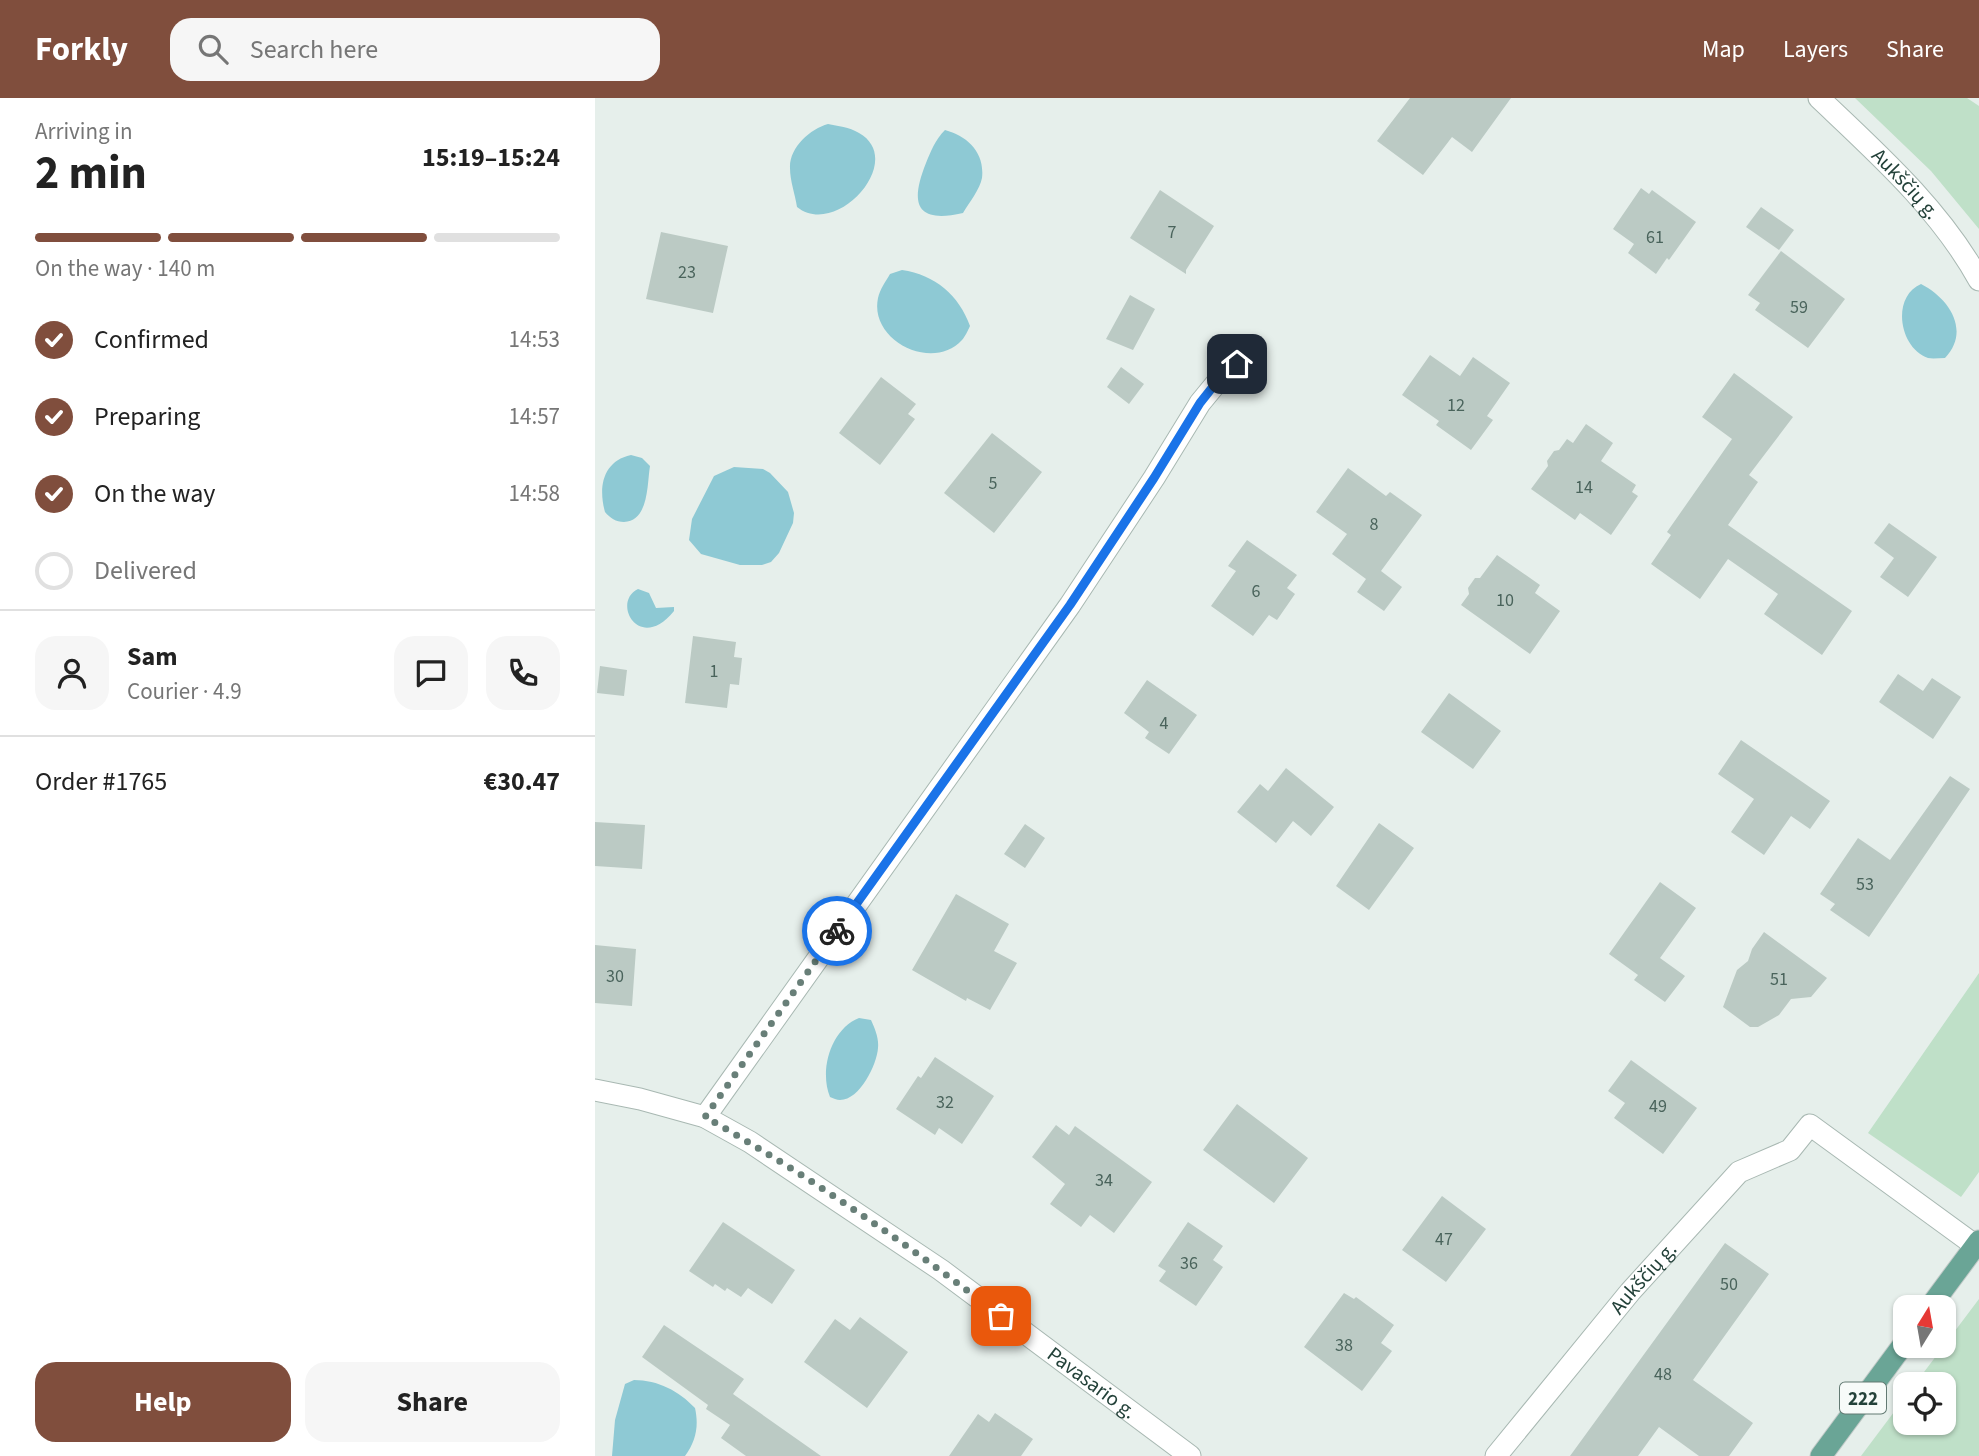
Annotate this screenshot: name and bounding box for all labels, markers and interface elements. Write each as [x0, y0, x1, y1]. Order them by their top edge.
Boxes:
search box [170, 18, 660, 81]
text: Forkly [35, 26, 128, 73]
icon: search [194, 30, 232, 68]
text: Search here [250, 31, 378, 68]
text: Map [1702, 32, 1745, 67]
text: Layers [1783, 32, 1848, 67]
text: Share [1886, 32, 1944, 67]
text: Arriving in [35, 115, 133, 148]
text: 15:19–15:24 [422, 139, 560, 176]
text: 2 min [35, 141, 147, 206]
street label: Aukščių g. [1865, 141, 1947, 226]
house number: 7 [1168, 220, 1177, 245]
house number: 61 [1646, 225, 1664, 250]
text: On the way · 140 m [35, 252, 215, 285]
house number: 23 [678, 260, 696, 285]
house number: 59 [1790, 295, 1808, 320]
icon: check [35, 321, 73, 359]
text: Confirmed [94, 321, 209, 358]
text: 14:53 [509, 323, 560, 356]
pin [1207, 334, 1267, 394]
icon: home [1218, 345, 1256, 383]
house number: 12 [1447, 393, 1465, 418]
icon: check [35, 398, 73, 436]
text: Preparing [94, 398, 200, 435]
text: 14:57 [509, 400, 560, 433]
house number: 5 [989, 471, 998, 496]
icon: check [35, 475, 73, 513]
text: On the way [94, 475, 215, 512]
house number: 14 [1575, 475, 1593, 500]
text: 14:58 [509, 477, 560, 510]
house number: 8 [1370, 512, 1379, 537]
text: Delivered [94, 552, 197, 589]
house number: 6 [1252, 579, 1261, 604]
house number: 10 [1496, 588, 1514, 613]
button: person [35, 636, 109, 710]
button: chat [394, 636, 468, 710]
button: phone [486, 636, 560, 710]
text: Sam [127, 638, 177, 675]
house number: 1 [710, 659, 718, 684]
text: Courier · 4.9 [127, 675, 242, 708]
house number: 4 [1160, 711, 1169, 736]
text: Order #1765 [35, 763, 167, 800]
text: €30.47 [484, 763, 560, 800]
house number: 53 [1856, 872, 1874, 897]
courier [802, 896, 872, 966]
icon: bike [818, 912, 856, 950]
house number: 30 [606, 964, 624, 989]
house number: 51 [1770, 967, 1788, 992]
house number: 32 [936, 1090, 954, 1115]
house number: 49 [1649, 1094, 1667, 1119]
house number: 34 [1095, 1168, 1113, 1193]
house number: 47 [1435, 1227, 1453, 1252]
street label: Aukščių g. [1603, 1235, 1684, 1321]
house number: 36 [1180, 1251, 1198, 1276]
house number: 50 [1720, 1272, 1738, 1297]
pin [971, 1286, 1031, 1346]
north arrow [1893, 1295, 1957, 1358]
map controls [1893, 1295, 1956, 1435]
icon: bag [982, 1297, 1020, 1335]
house number: 38 [1335, 1333, 1353, 1358]
street label: Pavasario g. [1041, 1339, 1143, 1426]
button: Help [35, 1362, 291, 1442]
button: Share [305, 1362, 560, 1442]
house number: 48 [1654, 1362, 1672, 1387]
button: locate [1893, 1372, 1956, 1435]
road number: 222 [1840, 1382, 1886, 1414]

